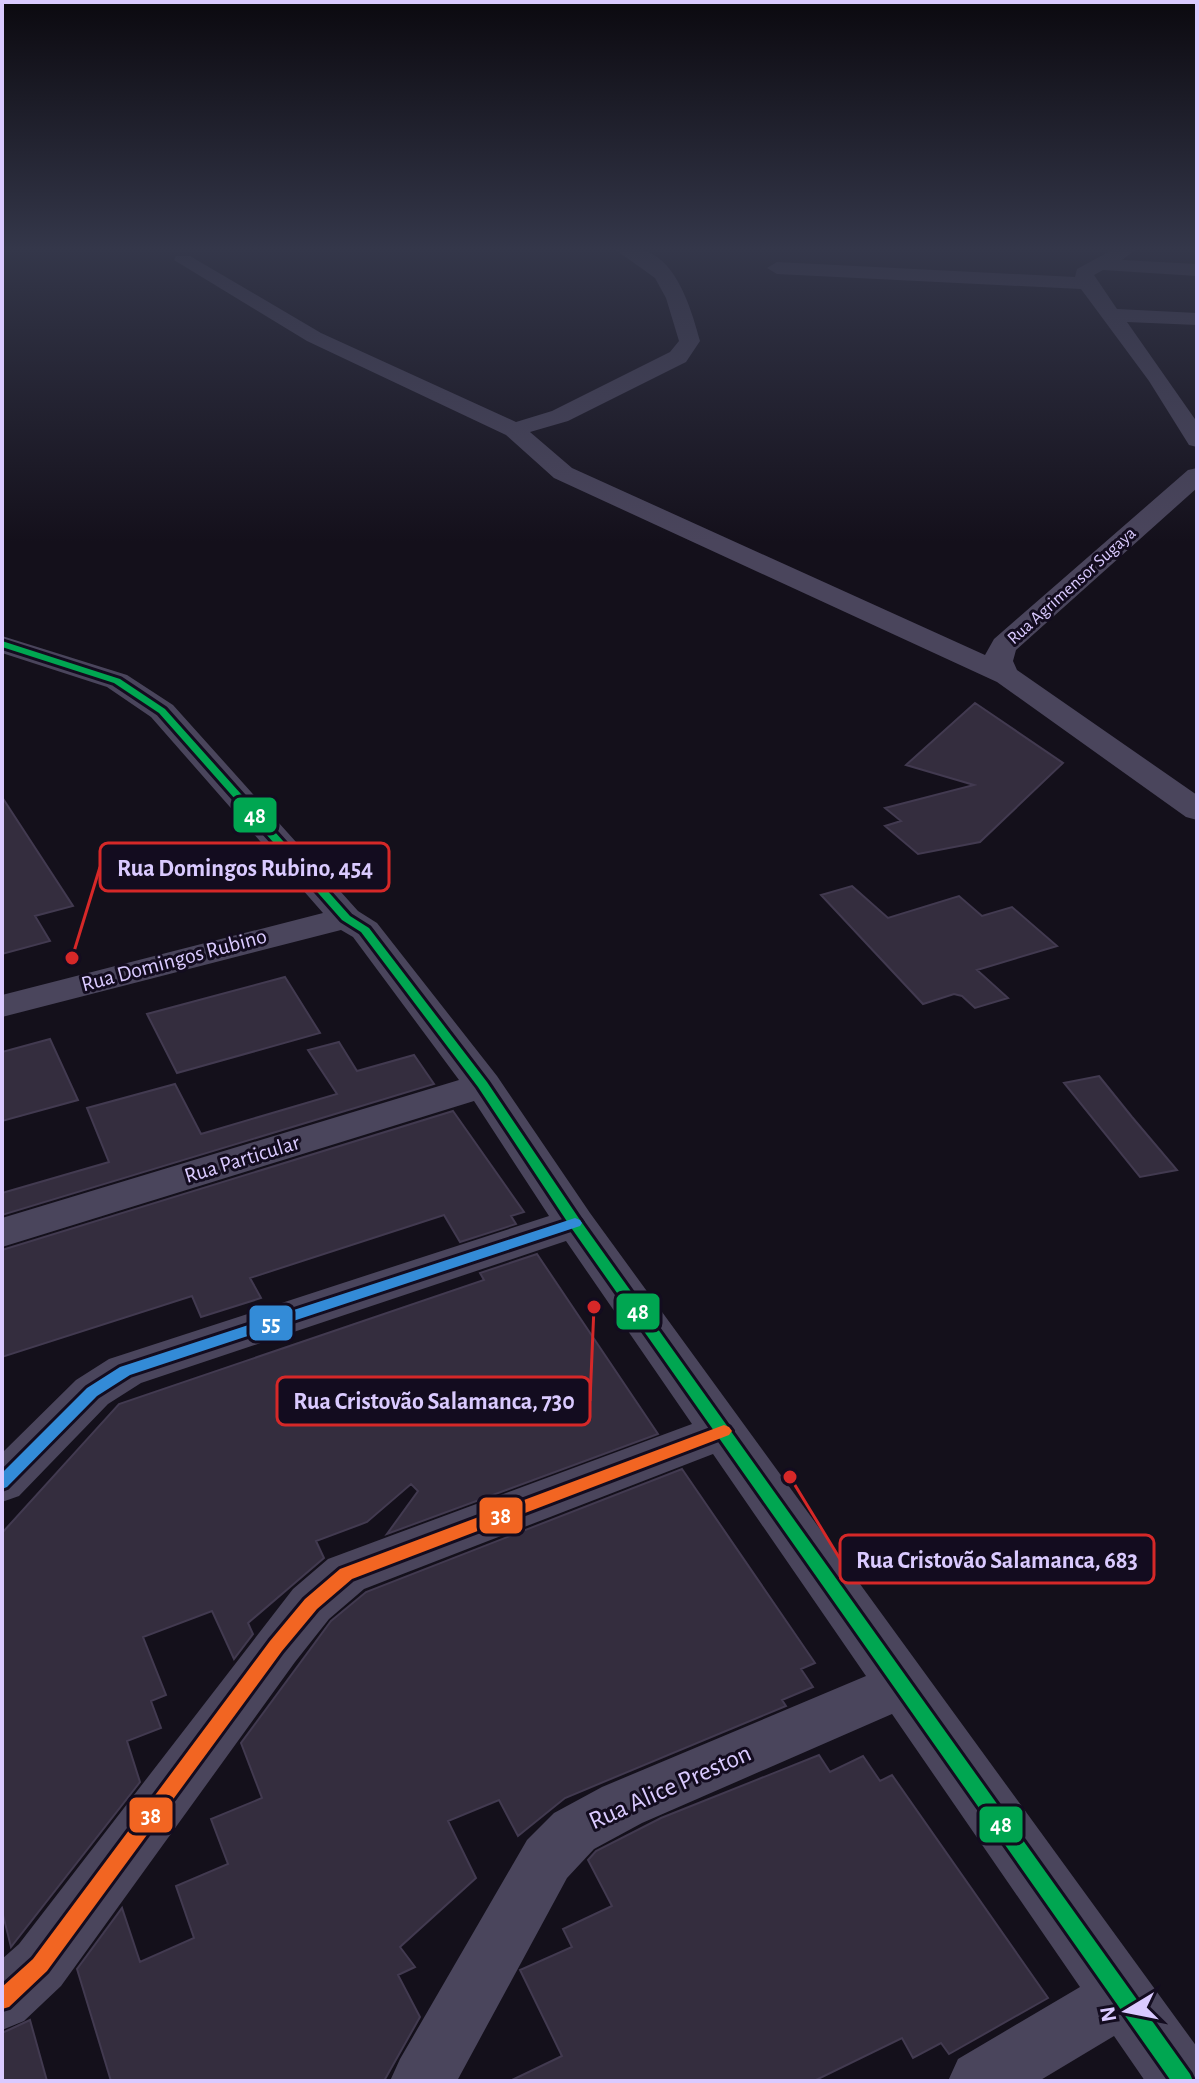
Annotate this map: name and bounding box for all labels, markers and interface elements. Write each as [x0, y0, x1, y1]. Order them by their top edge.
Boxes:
street label: Rua Agrimensor Sugaya [1004, 524, 1140, 648]
line badge: 48 [232, 796, 278, 834]
text: 48 [244, 805, 266, 827]
callout: Rua Domingos Rubino, 454 [100, 843, 389, 891]
text: Rua Domingos Rubino, 454 [117, 857, 373, 881]
street label: Rua Domingos Rubino [79, 925, 269, 995]
street label: Rua Particular [182, 1131, 302, 1187]
line badge: 48 [615, 1292, 661, 1331]
text: 48 [627, 1301, 649, 1323]
line badge: 55 [248, 1304, 294, 1342]
text: 55 [261, 1313, 281, 1335]
callout: Rua Cristovão Salamanca, 730 [277, 1377, 590, 1425]
text: Rua Cristovão Salamanca, 730 [293, 1390, 575, 1414]
line badge: 38 [478, 1496, 524, 1535]
text: 38 [491, 1505, 511, 1527]
callout: Rua Cristovão Salamanca, 683 [840, 1535, 1154, 1583]
text: Rua Cristovão Salamanca, 683 [856, 1549, 1138, 1573]
street label: Rua Alice Preston [585, 1740, 755, 1834]
line badge: 38 [128, 1796, 174, 1834]
text: 38 [141, 1805, 161, 1827]
line badge: 48 [978, 1805, 1024, 1844]
text: 48 [990, 1814, 1012, 1836]
north arrow [1087, 1971, 1167, 2051]
text: N [1096, 2005, 1120, 2024]

